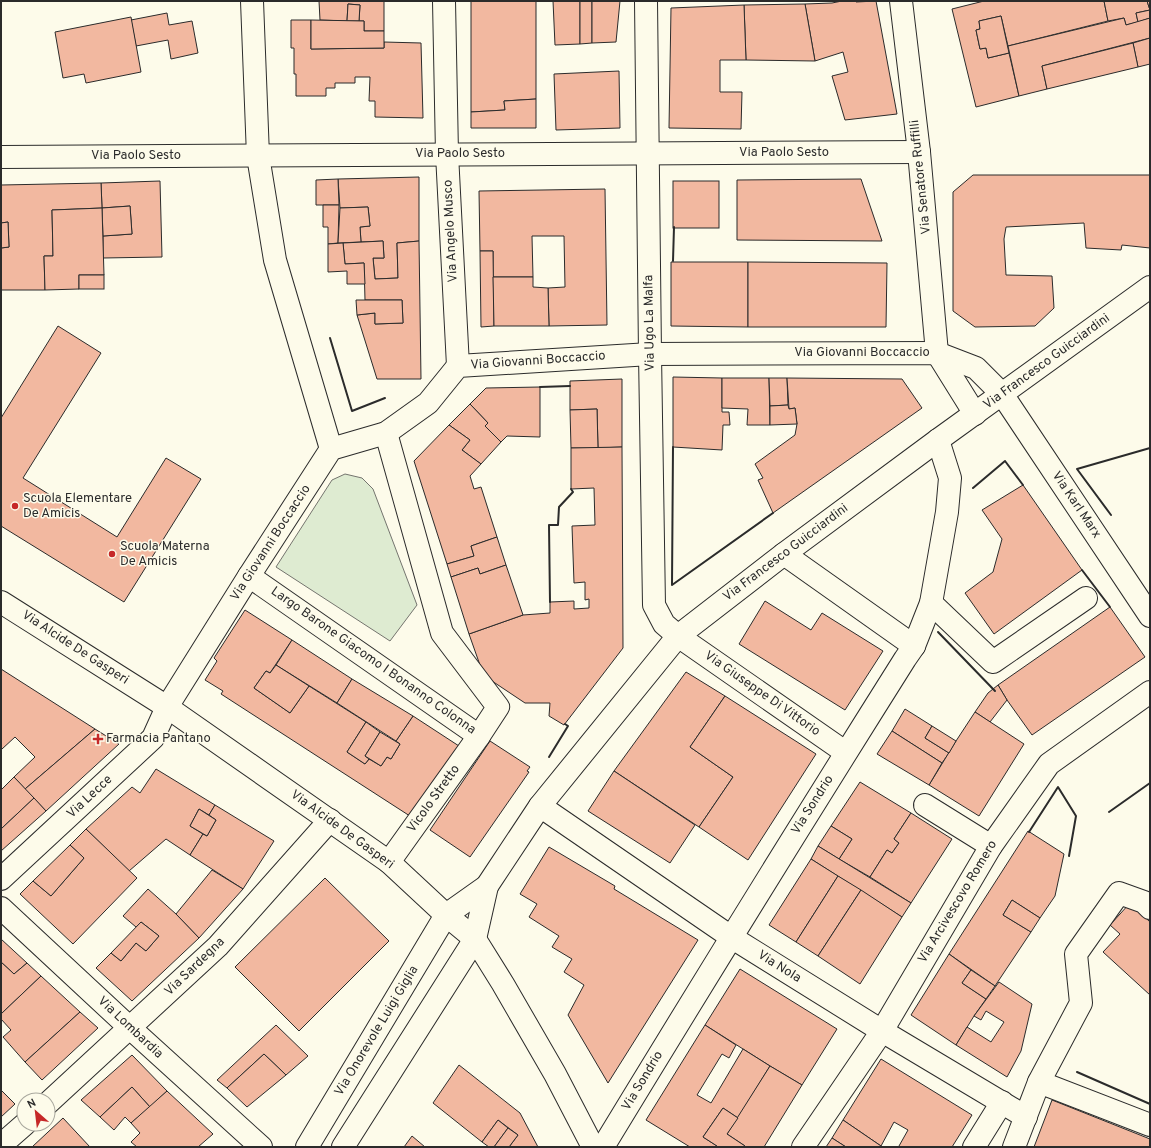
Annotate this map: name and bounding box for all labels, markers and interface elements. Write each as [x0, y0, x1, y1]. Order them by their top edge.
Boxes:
street label: Via Senatore Ruffilli [907, 119, 935, 235]
street label: Via Paolo Sesto [739, 145, 829, 161]
street label: Via Paolo Sesto [415, 146, 505, 162]
street label: Via Paolo Sesto [91, 148, 181, 164]
street label: Via Angelo Musco [440, 179, 462, 283]
street label: Via Ugo La Malfa [641, 274, 659, 372]
street label: Via Francesco Guicciardini [981, 311, 1113, 413]
street label: Via Giovanni Boccaccio [794, 345, 930, 361]
street label: Via Giovanni Boccaccio [470, 348, 606, 374]
street label: Via Karl Marx [1048, 469, 1104, 542]
street label: Via Giovanni Boccaccio [227, 482, 315, 604]
place label: Scuola Elementare De Amicis [23, 491, 132, 522]
marker: Scuola Elementare De Amicis [10, 501, 20, 511]
street label: Via Francesco Guicciardini [720, 501, 852, 605]
place label: Scuola Materna De Amicis [120, 539, 210, 570]
marker: Scuola Materna De Amicis [107, 549, 117, 559]
street label: Largo Barone Giacomo I Bonanno Colonna [267, 584, 479, 738]
street label: Via Alcide De Gasperi [19, 607, 131, 689]
street label: Via Giuseppe Di Vittorio [701, 648, 823, 740]
place label: Farmacia Pantano [106, 731, 211, 747]
marker: Farmacia Pantano [93, 734, 103, 744]
street label: Vicolo Stretto [404, 762, 464, 836]
street label: Via Lecce [64, 772, 116, 822]
street label: Via Sondrio [789, 772, 837, 838]
street label: Via Alcide De Gasperi [287, 787, 397, 873]
street label: Via Arcivescovo Romero [915, 838, 1001, 966]
street label: Via Sardegna [162, 934, 228, 1000]
street label: Via Nola [754, 947, 804, 987]
street label: Via Onorevole Luigi Giglia [332, 963, 422, 1099]
street label: Via Lombardia [94, 994, 166, 1062]
street label: Via Sondrio [619, 1048, 667, 1114]
north arrow [16, 1092, 56, 1132]
text: N [25, 1096, 39, 1112]

